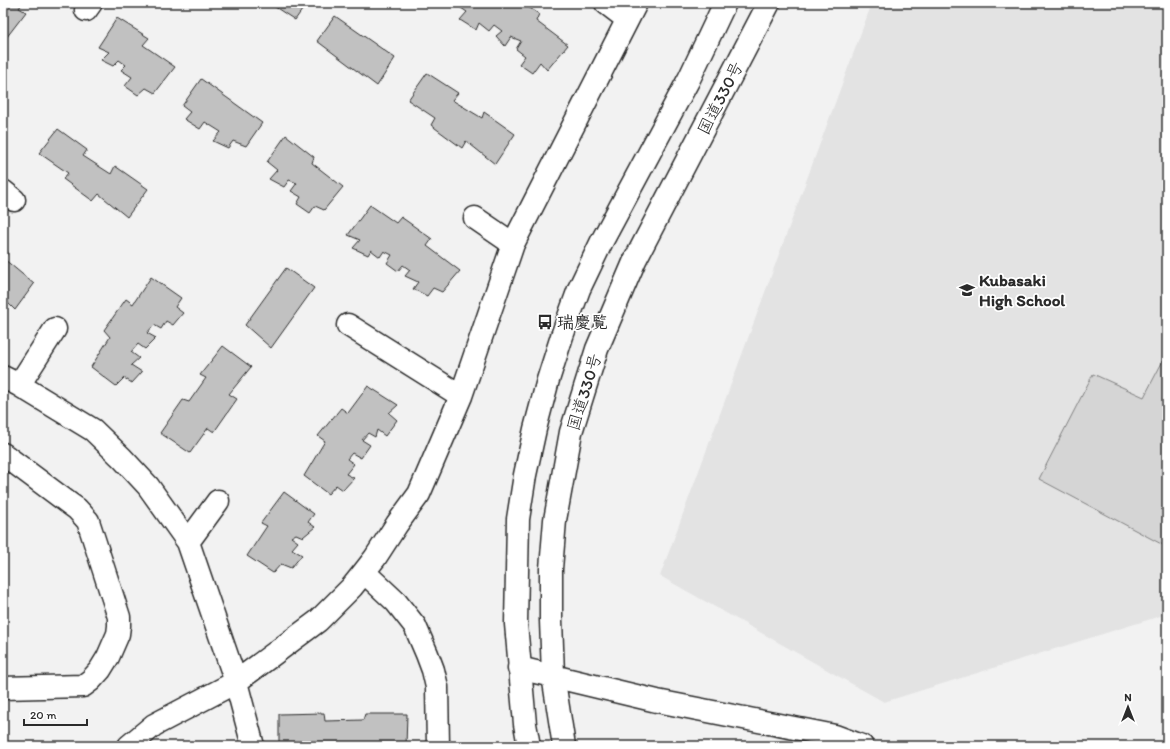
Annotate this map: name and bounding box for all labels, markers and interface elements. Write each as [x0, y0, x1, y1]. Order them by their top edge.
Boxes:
street label: 国道330号 [693, 58, 747, 138]
place label: Kubasaki High School [979, 270, 1065, 311]
school or university icon: Kubasaki High School [958, 281, 976, 299]
place label: 瑞慶覧 [557, 312, 608, 332]
bus stop icon: 瑞慶覧 [536, 313, 554, 331]
street label: 国道330号 [563, 351, 605, 433]
north arrow [1108, 687, 1148, 727]
text: N [1124, 691, 1132, 704]
scale bar [24, 701, 87, 727]
text: 20 m [30, 708, 57, 722]

